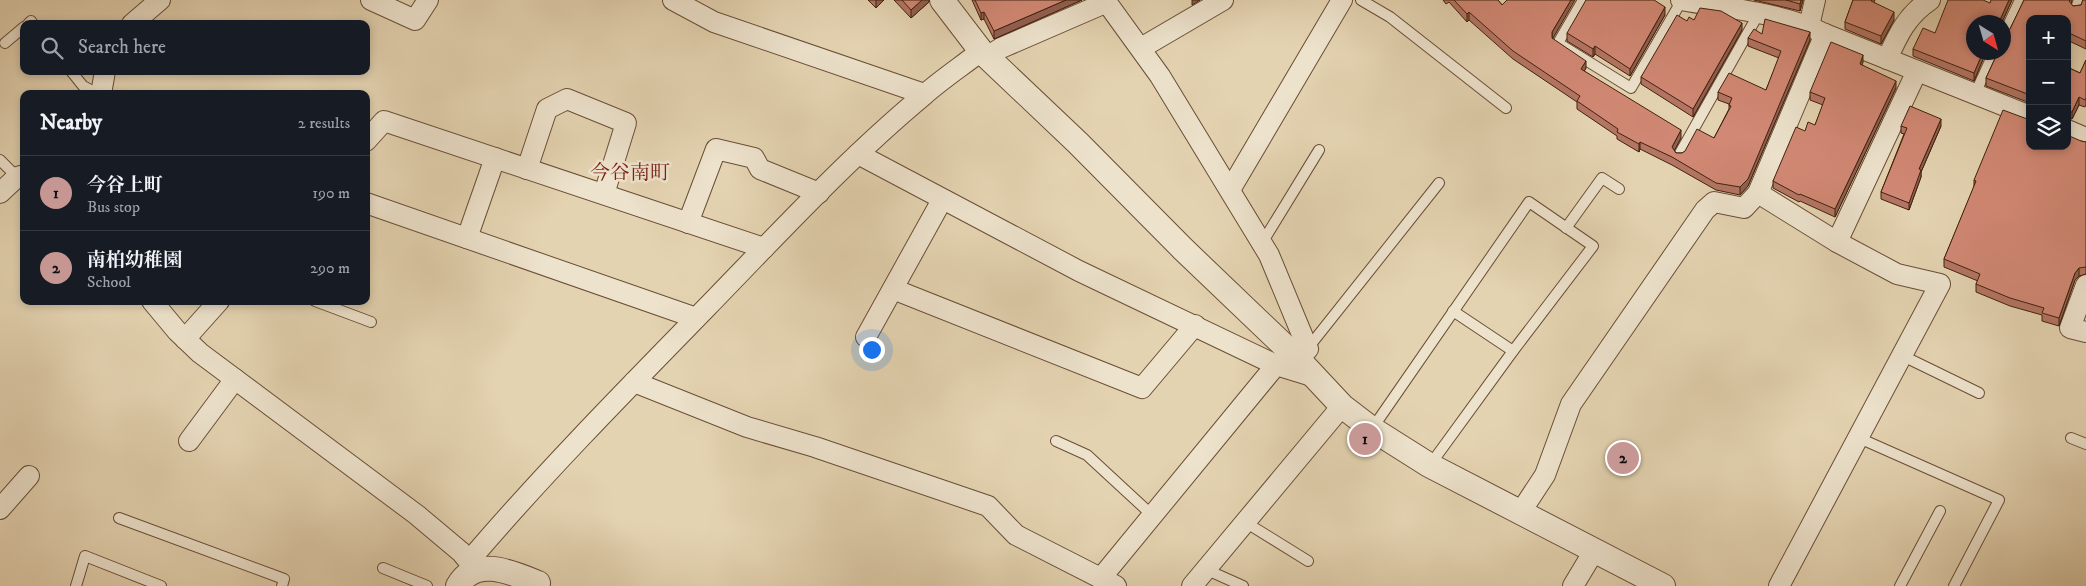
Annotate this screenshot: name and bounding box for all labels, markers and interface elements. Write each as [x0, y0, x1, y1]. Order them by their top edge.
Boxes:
north arrow [1966, 15, 2011, 60]
map controls [2026, 15, 2071, 150]
button: + [2026, 15, 2071, 60]
search box [20, 20, 370, 75]
icon: search [38, 34, 66, 62]
text: Search here [78, 36, 166, 59]
button: − [2026, 60, 2071, 105]
button: layers [2026, 105, 2071, 150]
text: Nearby [40, 110, 102, 136]
text: 2 results [298, 113, 350, 133]
district label: 今谷南町 [590, 161, 670, 186]
text: 今谷上町 [87, 174, 163, 197]
text: 1 [53, 183, 59, 203]
text: 190 m [312, 183, 350, 203]
text: Bus stop [87, 197, 140, 217]
text: 南柏幼稚園 [87, 249, 182, 272]
text: 2 [52, 258, 60, 278]
text: 290 m [310, 258, 350, 278]
text: School [87, 272, 131, 292]
your location [859, 337, 885, 363]
pin: 1 [1349, 420, 1381, 458]
pin: 2 [1607, 439, 1639, 477]

